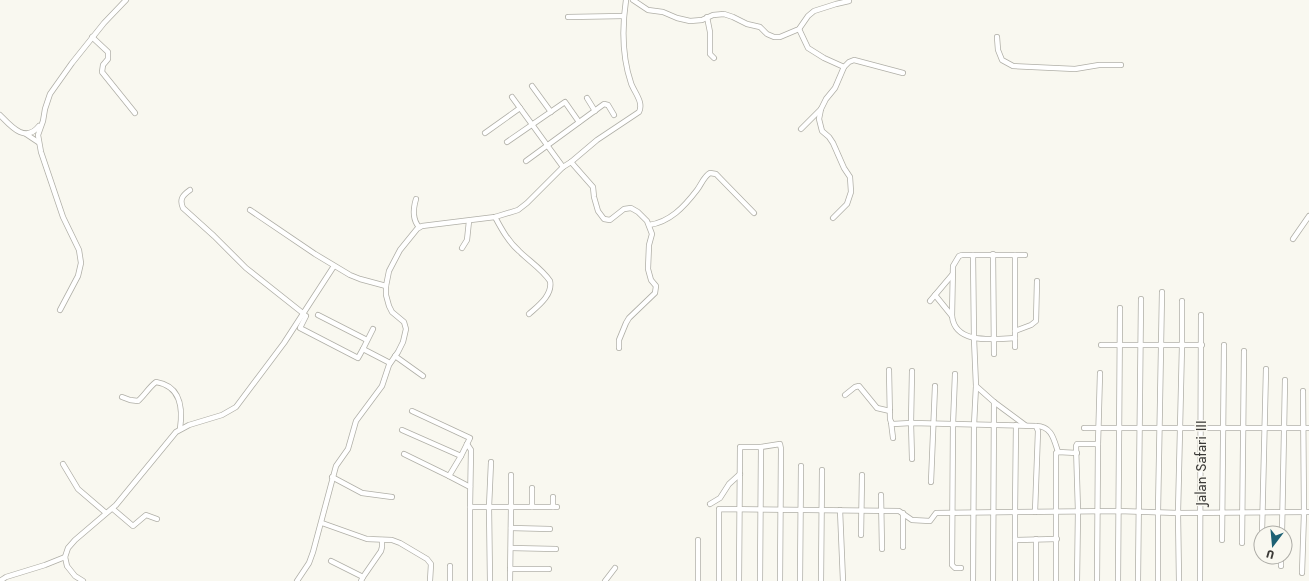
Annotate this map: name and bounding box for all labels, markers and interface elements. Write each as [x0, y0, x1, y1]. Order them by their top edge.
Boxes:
street label: Jalan Safari III [1190, 420, 1212, 508]
north arrow [1253, 525, 1293, 565]
text: U [1264, 546, 1276, 563]

